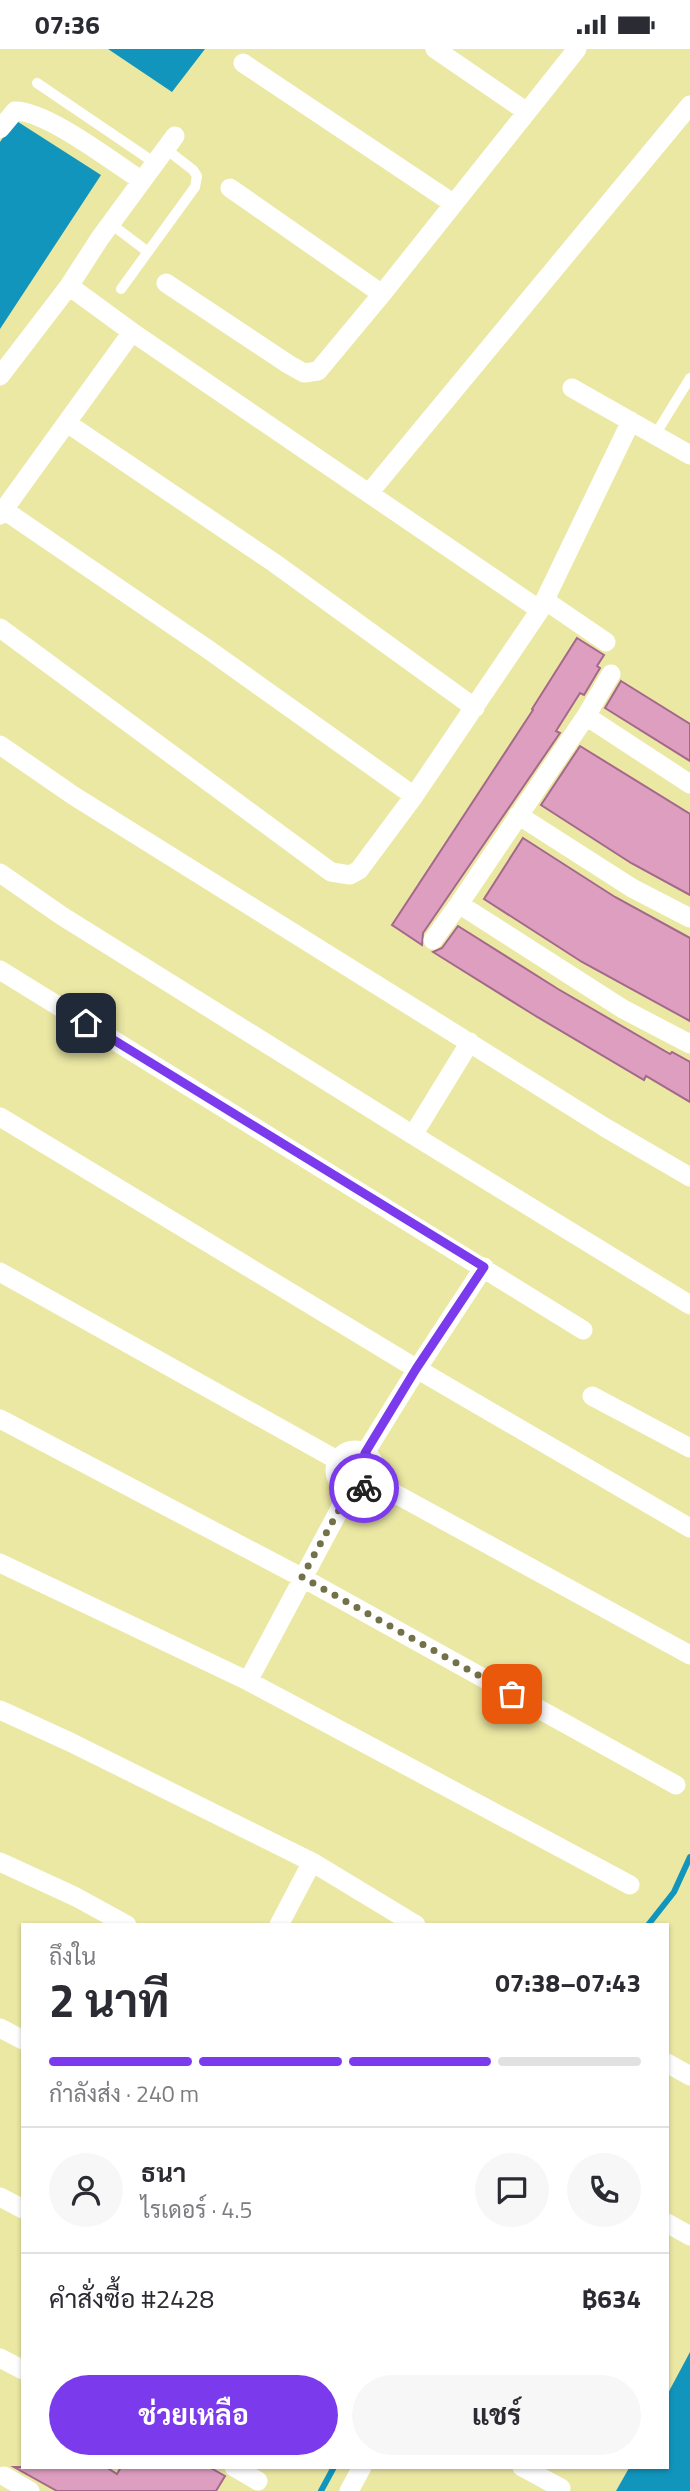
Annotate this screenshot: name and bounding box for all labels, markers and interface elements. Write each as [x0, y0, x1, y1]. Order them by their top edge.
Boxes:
text: 07:36 [35, 5, 100, 44]
pin [56, 993, 116, 1053]
icon: home [67, 1004, 105, 1042]
courier [329, 1453, 399, 1523]
icon: bike [345, 1469, 383, 1507]
pin [482, 1664, 542, 1724]
icon: bag [493, 1675, 531, 1713]
text: ถึงใน [49, 1939, 96, 1974]
text: 07:38–07:43 [495, 1963, 641, 2002]
text: 2 นาที [49, 1965, 169, 2035]
text: กำลังส่ง · 240 m [49, 2076, 199, 2111]
button: person [49, 2153, 123, 2227]
text: ธนา [141, 2153, 186, 2192]
button: chat [475, 2153, 549, 2227]
button: phone [567, 2153, 641, 2227]
text: ไรเดอร์ · 4.5 [141, 2192, 252, 2227]
text: คำสั่งซื้อ #2428 [49, 2279, 214, 2318]
text: ฿634 [582, 2279, 641, 2318]
button: ช่วยเหลือ [49, 2375, 338, 2455]
button: แชร์ [352, 2375, 641, 2455]

